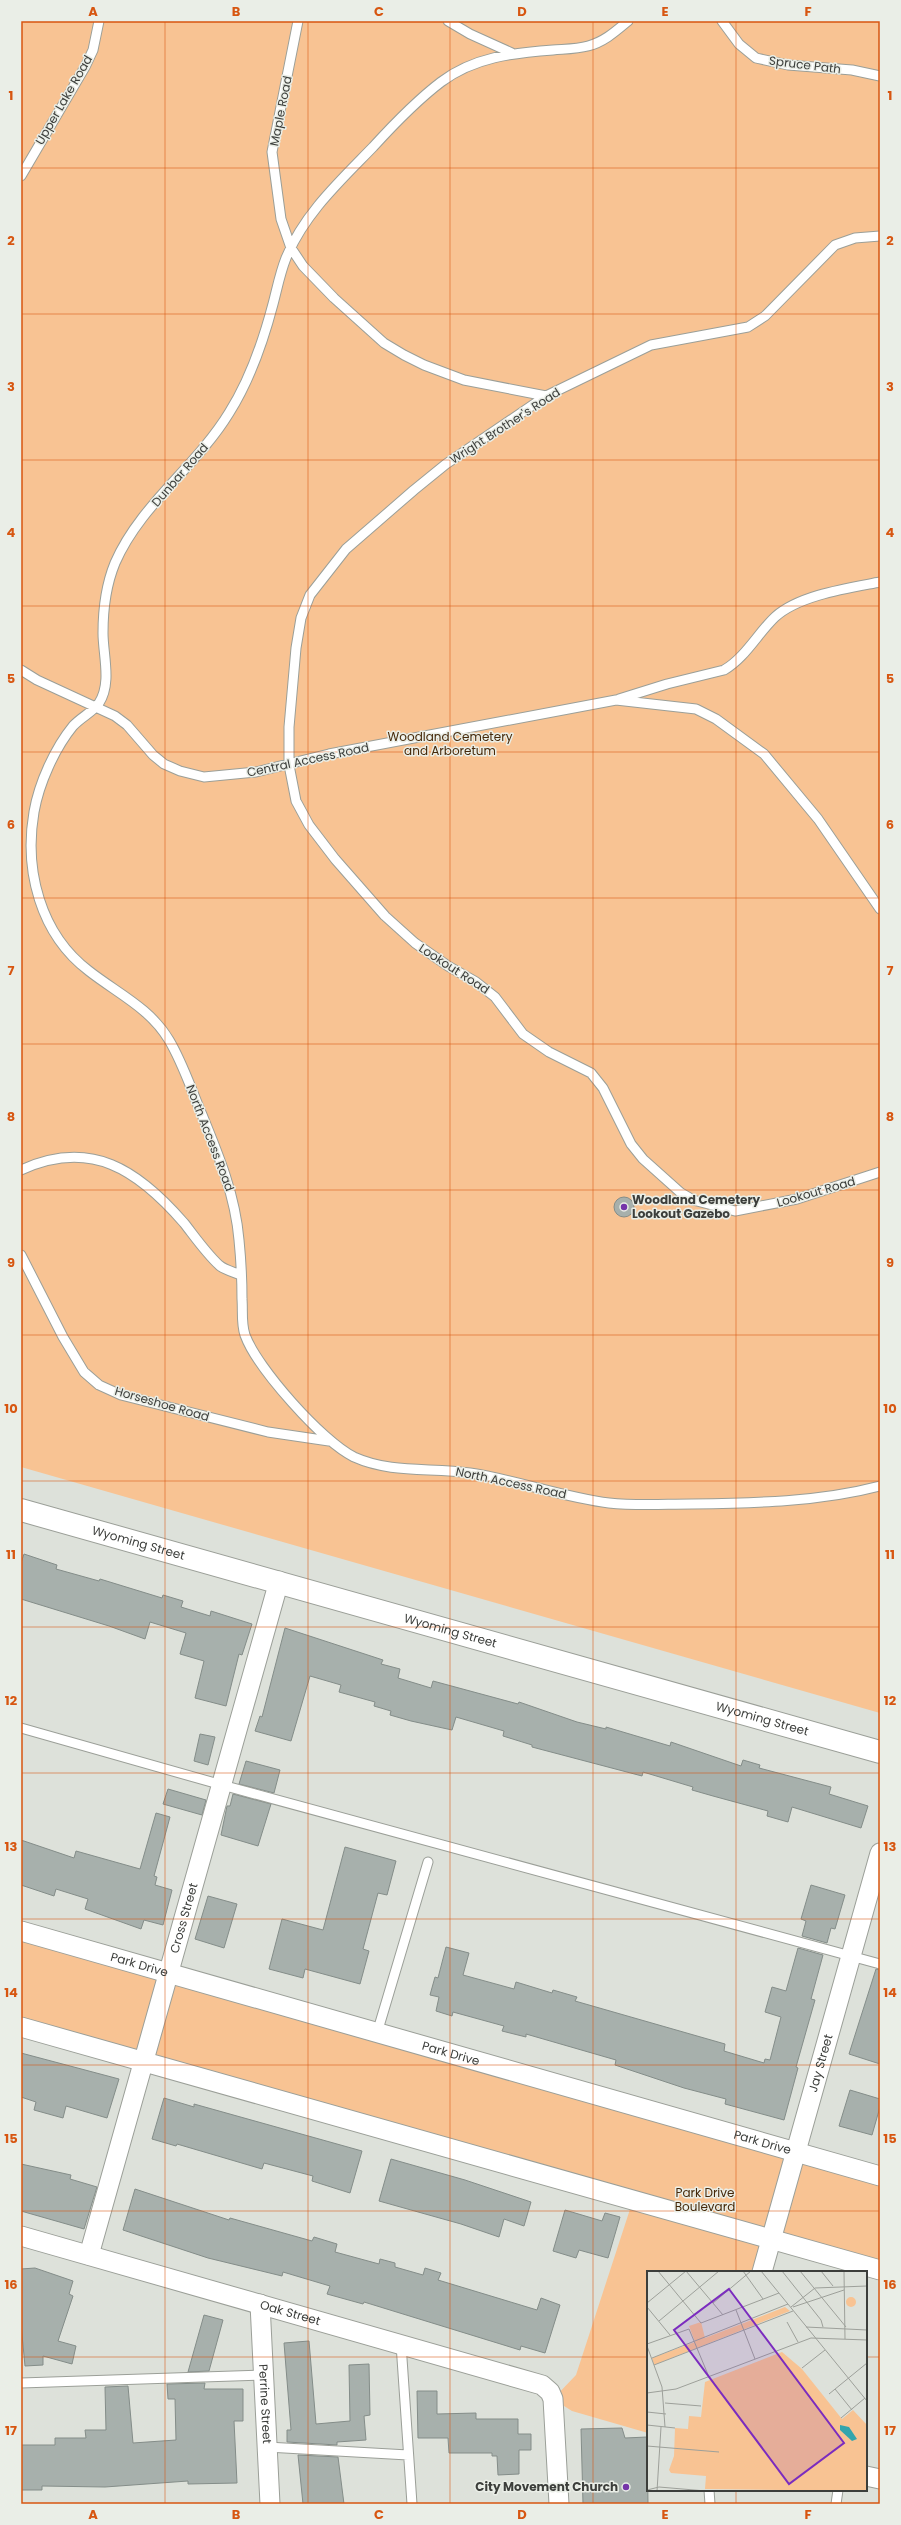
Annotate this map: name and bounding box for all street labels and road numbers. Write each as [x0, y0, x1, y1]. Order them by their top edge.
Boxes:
street label: Upper Lake Road [31, 52, 96, 148]
street label: Spruce Path [768, 52, 842, 77]
street label: Maple Road [265, 74, 296, 148]
street label: Wright Brother's Road [446, 383, 563, 468]
street label: Dunbar Road [147, 439, 212, 510]
street label: Central Access Road [245, 738, 371, 781]
street label: Lookout Road [416, 939, 493, 998]
street label: North Access Road [182, 1082, 239, 1194]
street label: Lookout Road [775, 1172, 857, 1211]
street label: Horseshoe Road [113, 1382, 211, 1425]
street label: North Access Road [454, 1462, 568, 1503]
street label: Wyoming Street [90, 1521, 187, 1564]
street label: Wyoming Street [402, 1609, 499, 1652]
street label: Wyoming Street [714, 1697, 811, 1739]
street label: Cross Street [165, 1881, 201, 1955]
street label: Park Drive [109, 1948, 170, 1981]
street label: Jay Street [804, 2032, 837, 2094]
street label: Park Drive [420, 2037, 482, 2069]
street label: Park Drive [732, 2126, 793, 2158]
street label: Oak Street [258, 2296, 323, 2329]
street label: Perrine Street [255, 2364, 276, 2444]

